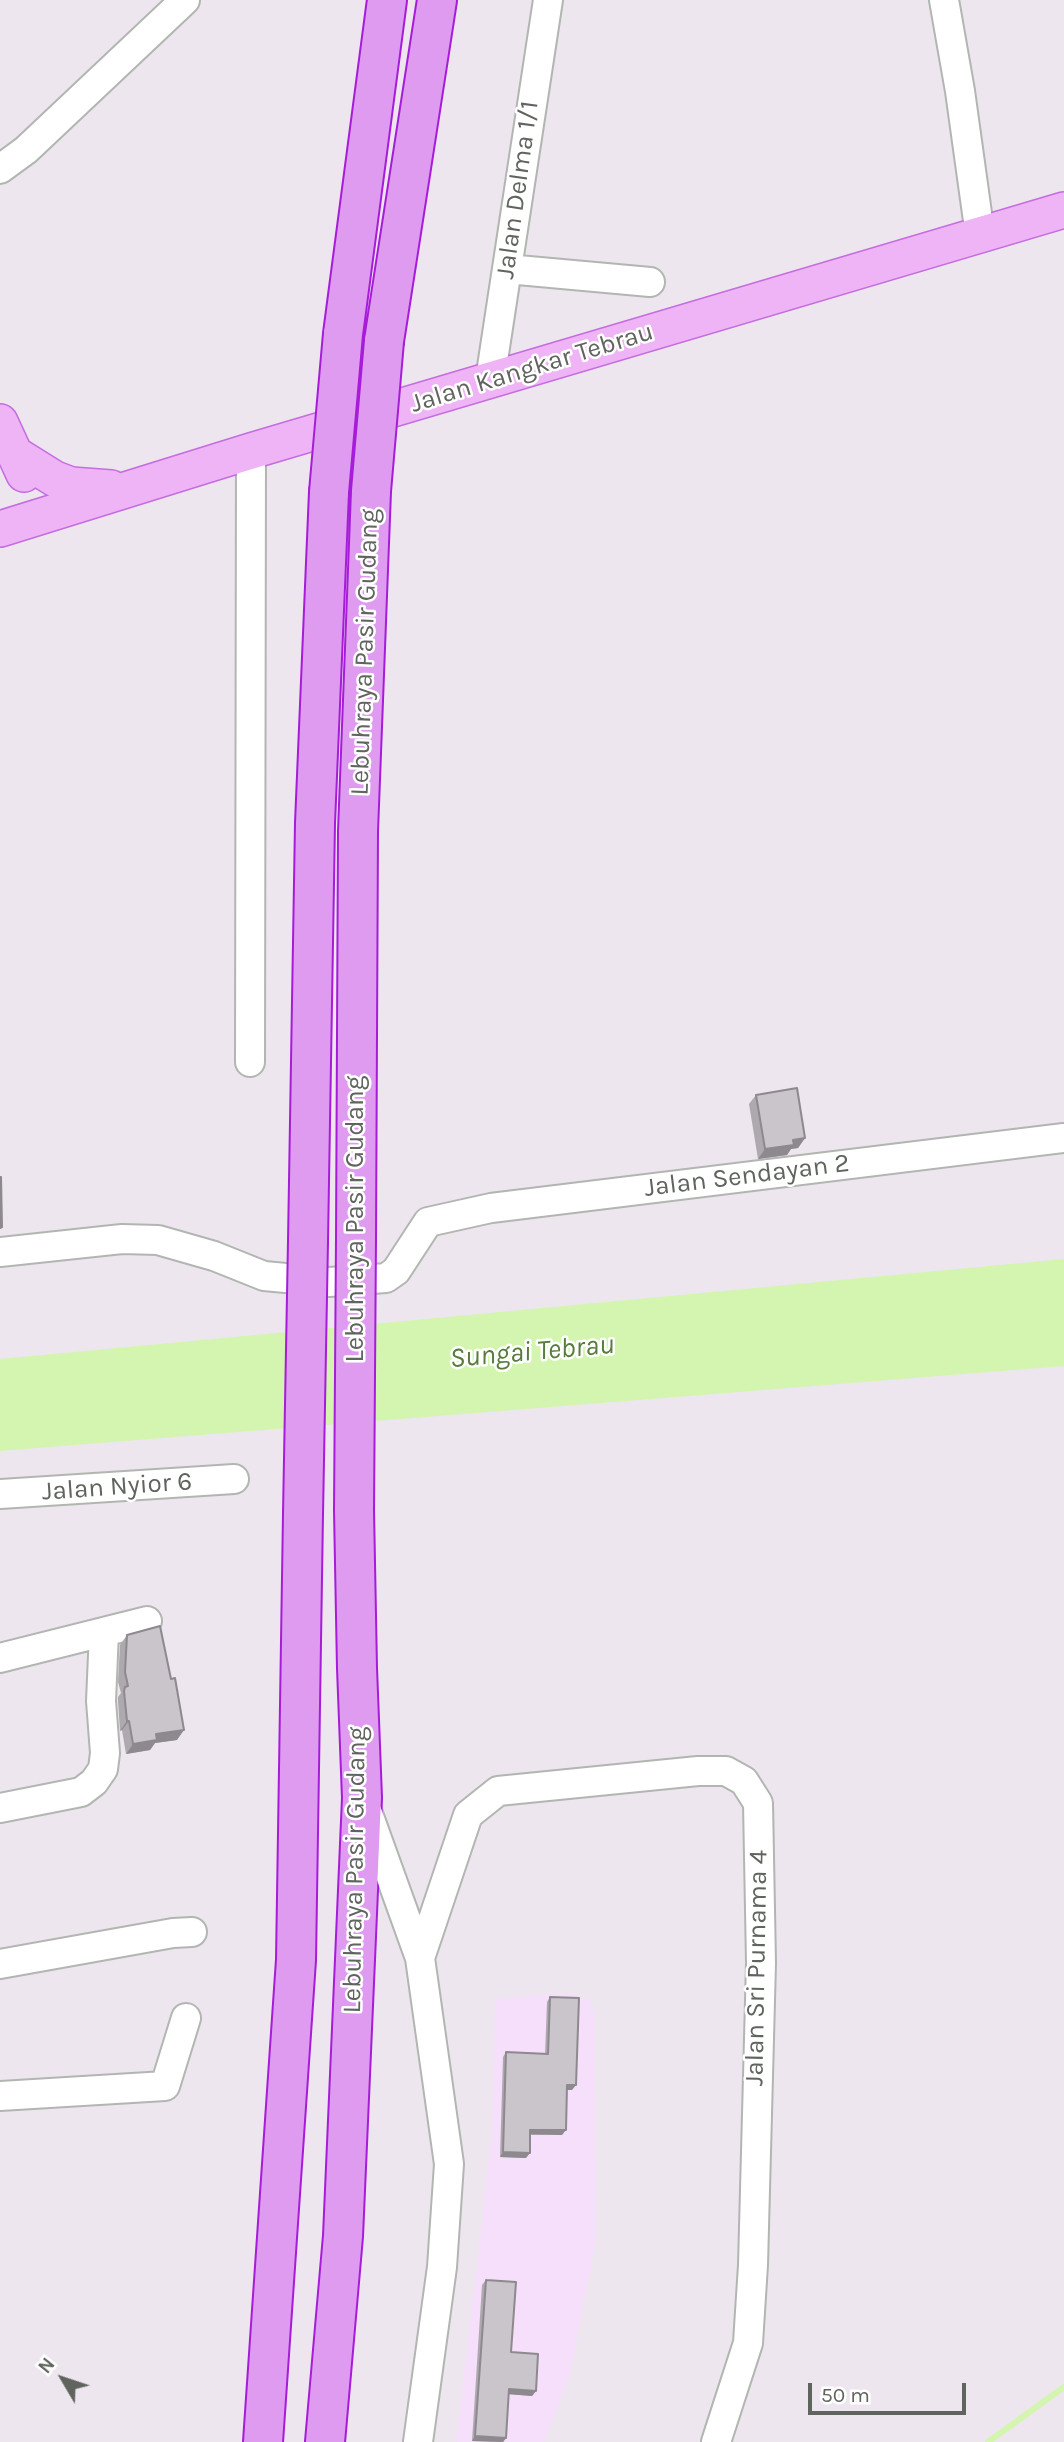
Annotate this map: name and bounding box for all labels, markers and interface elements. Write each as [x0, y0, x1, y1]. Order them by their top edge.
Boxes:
street label: Jalan Delma 1/1 [490, 99, 546, 281]
street label: Jalan Kangkar Tebrau [407, 316, 657, 420]
street label: Lebuhraya Pasir Gudang [344, 508, 386, 796]
street label: Lebuhraya Pasir Gudang [340, 1076, 372, 1362]
street label: Jalan Sendayan 2 [643, 1148, 851, 1204]
water label: Sungai Tebrau [448, 1328, 616, 1376]
street label: Jalan Nyior 6 [41, 1466, 193, 1508]
street label: Lebuhraya Pasir Gudang [337, 1726, 373, 2014]
street label: Jalan Sri Purnama 4 [739, 1850, 775, 2086]
north arrow [28, 2344, 98, 2414]
text: N [34, 2354, 60, 2378]
scale bar [812, 2368, 970, 2412]
text: 50 m [821, 2383, 870, 2407]

